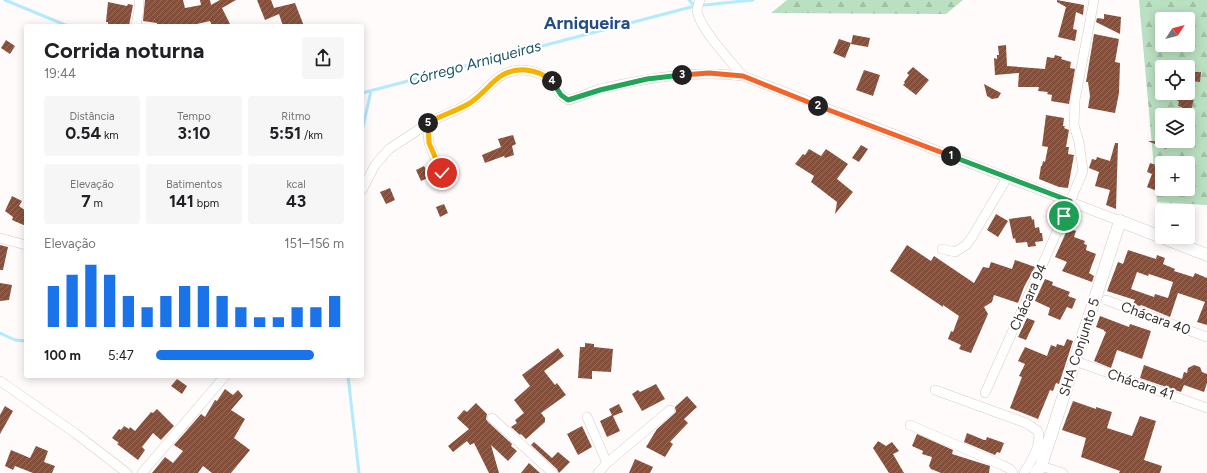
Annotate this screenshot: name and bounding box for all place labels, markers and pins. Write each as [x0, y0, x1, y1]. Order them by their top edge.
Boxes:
pin: 3 [672, 65, 692, 85]
pin: 4 [542, 71, 562, 91]
pin: 2 [808, 96, 828, 116]
pin: 5 [418, 113, 438, 133]
pin: 1 [941, 146, 961, 166]
pin [425, 156, 459, 190]
pin [1047, 199, 1081, 233]

